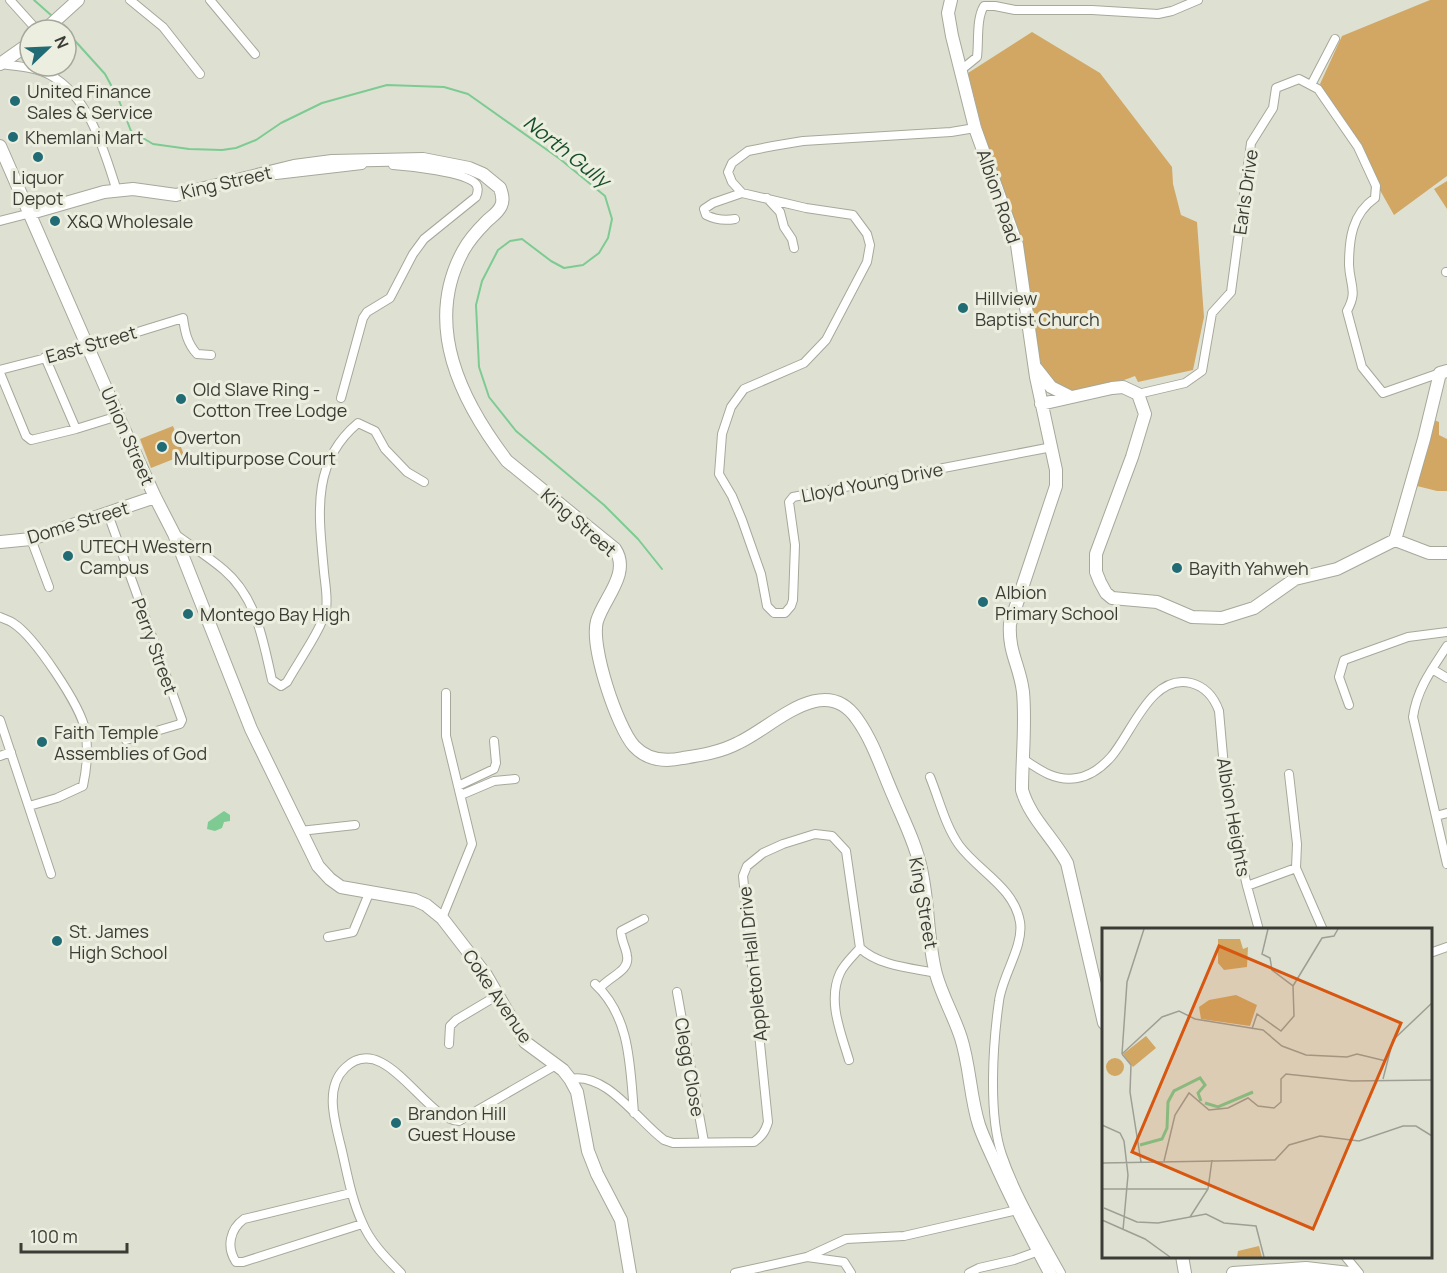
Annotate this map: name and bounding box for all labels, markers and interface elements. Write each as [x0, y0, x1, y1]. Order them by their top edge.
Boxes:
north arrow [18, 18, 78, 78]
text: N [49, 33, 74, 52]
place label: United Finance Sales & Service [27, 79, 153, 124]
marker: United Finance Sales & Service [8, 94, 22, 108]
water label: North Gully [518, 109, 618, 195]
place label: Khemlani Mart [25, 125, 143, 149]
marker: Khemlani Mart [6, 130, 20, 144]
street label: Albion Road [972, 146, 1026, 246]
street label: Earls Drive [1227, 148, 1263, 236]
marker: Liquor Depot [31, 150, 45, 164]
street label: King Street [178, 160, 274, 204]
place label: Liquor Depot [12, 165, 64, 210]
place label: X&Q Wholesale [67, 209, 193, 233]
marker: X&Q Wholesale [48, 214, 62, 228]
place label: Hillview Baptist Church [975, 286, 1100, 331]
marker: Hillview Baptist Church [956, 301, 970, 315]
street label: East Street [43, 320, 139, 368]
place label: Old Slave Ring - Cotton Tree Lodge [193, 377, 347, 422]
street label: Union Street [96, 383, 160, 489]
marker: Old Slave Ring - Cotton Tree Lodge [174, 392, 188, 406]
place label: Overton Multipurpose Court [174, 425, 336, 470]
marker: Overton Multipurpose Court [155, 440, 169, 454]
street label: Lloyd Young Drive [799, 456, 945, 508]
street label: King Street [536, 483, 622, 561]
street label: Dome Street [24, 495, 132, 549]
place label: UTECH Western Campus [80, 534, 212, 579]
marker: UTECH Western Campus [61, 549, 75, 563]
place label: Bayith Yahweh [1189, 556, 1309, 580]
marker: Bayith Yahweh [1170, 561, 1184, 575]
place label: Albion Primary School [995, 580, 1119, 625]
street label: Perry Street [127, 595, 183, 697]
marker: Albion Primary School [976, 595, 990, 609]
place label: Montego Bay High [200, 602, 350, 626]
marker: Montego Bay High [181, 607, 195, 621]
place label: Faith Temple Assemblies of God [54, 720, 207, 765]
marker: Faith Temple Assemblies of God [35, 735, 49, 749]
street label: Albion Heights [1212, 756, 1256, 878]
street label: King Street [904, 855, 944, 951]
street label: Appleton Hall Drive [732, 885, 772, 1043]
place label: St. James High School [69, 919, 168, 964]
inset map [1102, 928, 1432, 1258]
marker: St. James High School [50, 934, 64, 948]
street label: Coke Avenue [458, 945, 538, 1047]
street label: Clegg Close [669, 1016, 711, 1118]
place label: Brandon Hill Guest House [408, 1101, 516, 1146]
marker: Brandon Hill Guest House [389, 1116, 403, 1130]
scale bar [21, 1216, 128, 1254]
text: 100 m [30, 1224, 78, 1248]

